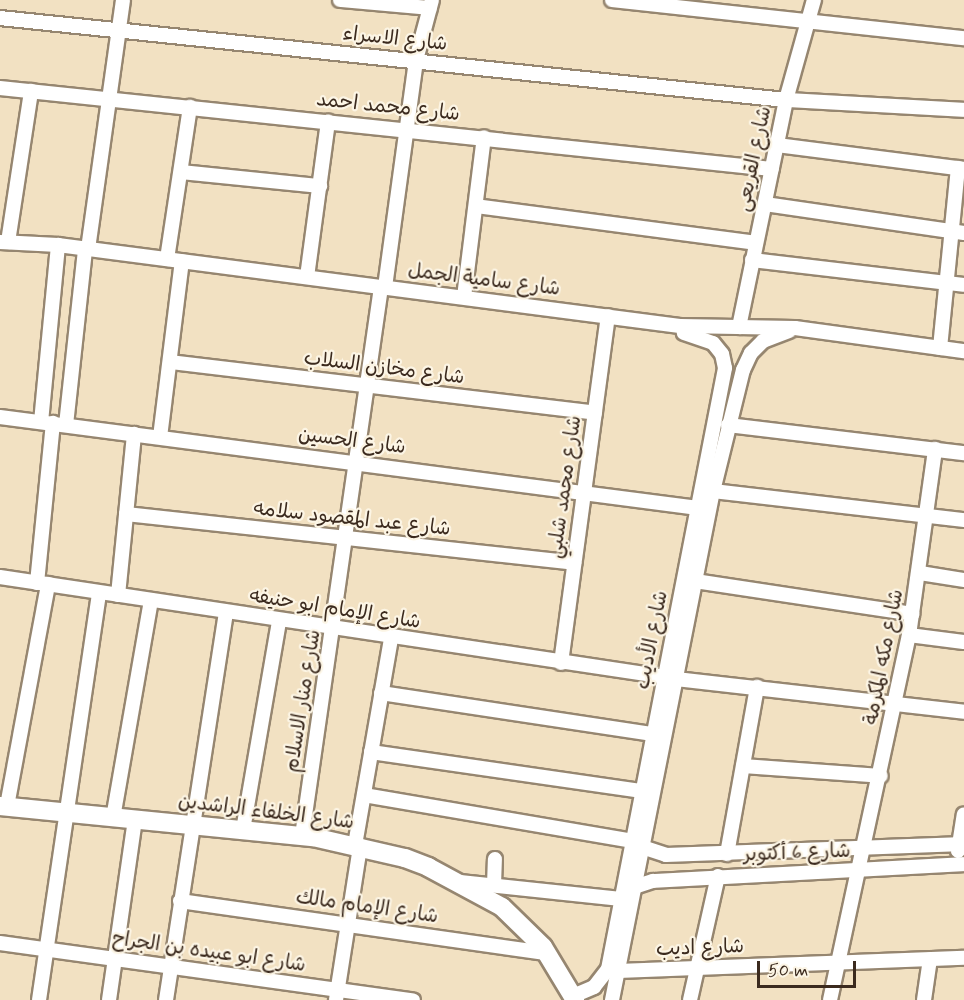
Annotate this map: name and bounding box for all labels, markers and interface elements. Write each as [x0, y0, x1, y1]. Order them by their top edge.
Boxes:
street label: شارع الاسراء [341, 22, 449, 56]
street label: شارع محمد احمد [315, 88, 461, 126]
street label: شارع القريعى [731, 104, 777, 214]
street label: شارع سامية الجمل [406, 259, 562, 301]
street label: شارع مخازن السلاب [302, 346, 466, 390]
street label: شارع محمد شلبي [543, 414, 587, 560]
street label: شارع الحسين [297, 423, 407, 459]
street label: شارع عبد المقصود سلامه [252, 497, 452, 541]
street label: شارع الإمام ابو حنيفه [248, 584, 422, 634]
street label: شارع مكه المكرمة [859, 587, 909, 727]
street label: شارع الأديب [631, 589, 673, 691]
street label: شارع منار الاسلام [280, 628, 326, 774]
street label: شارع الخلفاء الراشدين [177, 789, 355, 835]
street label: شارع 6 أكتوبر [743, 839, 851, 867]
street label: شارع الإمام مالك [294, 885, 440, 929]
street label: شارع ابو عبيده بن الجراح [111, 927, 307, 977]
street label: شارع اديب [656, 934, 744, 962]
scale bar [760, 949, 859, 987]
text: 50 m [768, 959, 808, 983]

